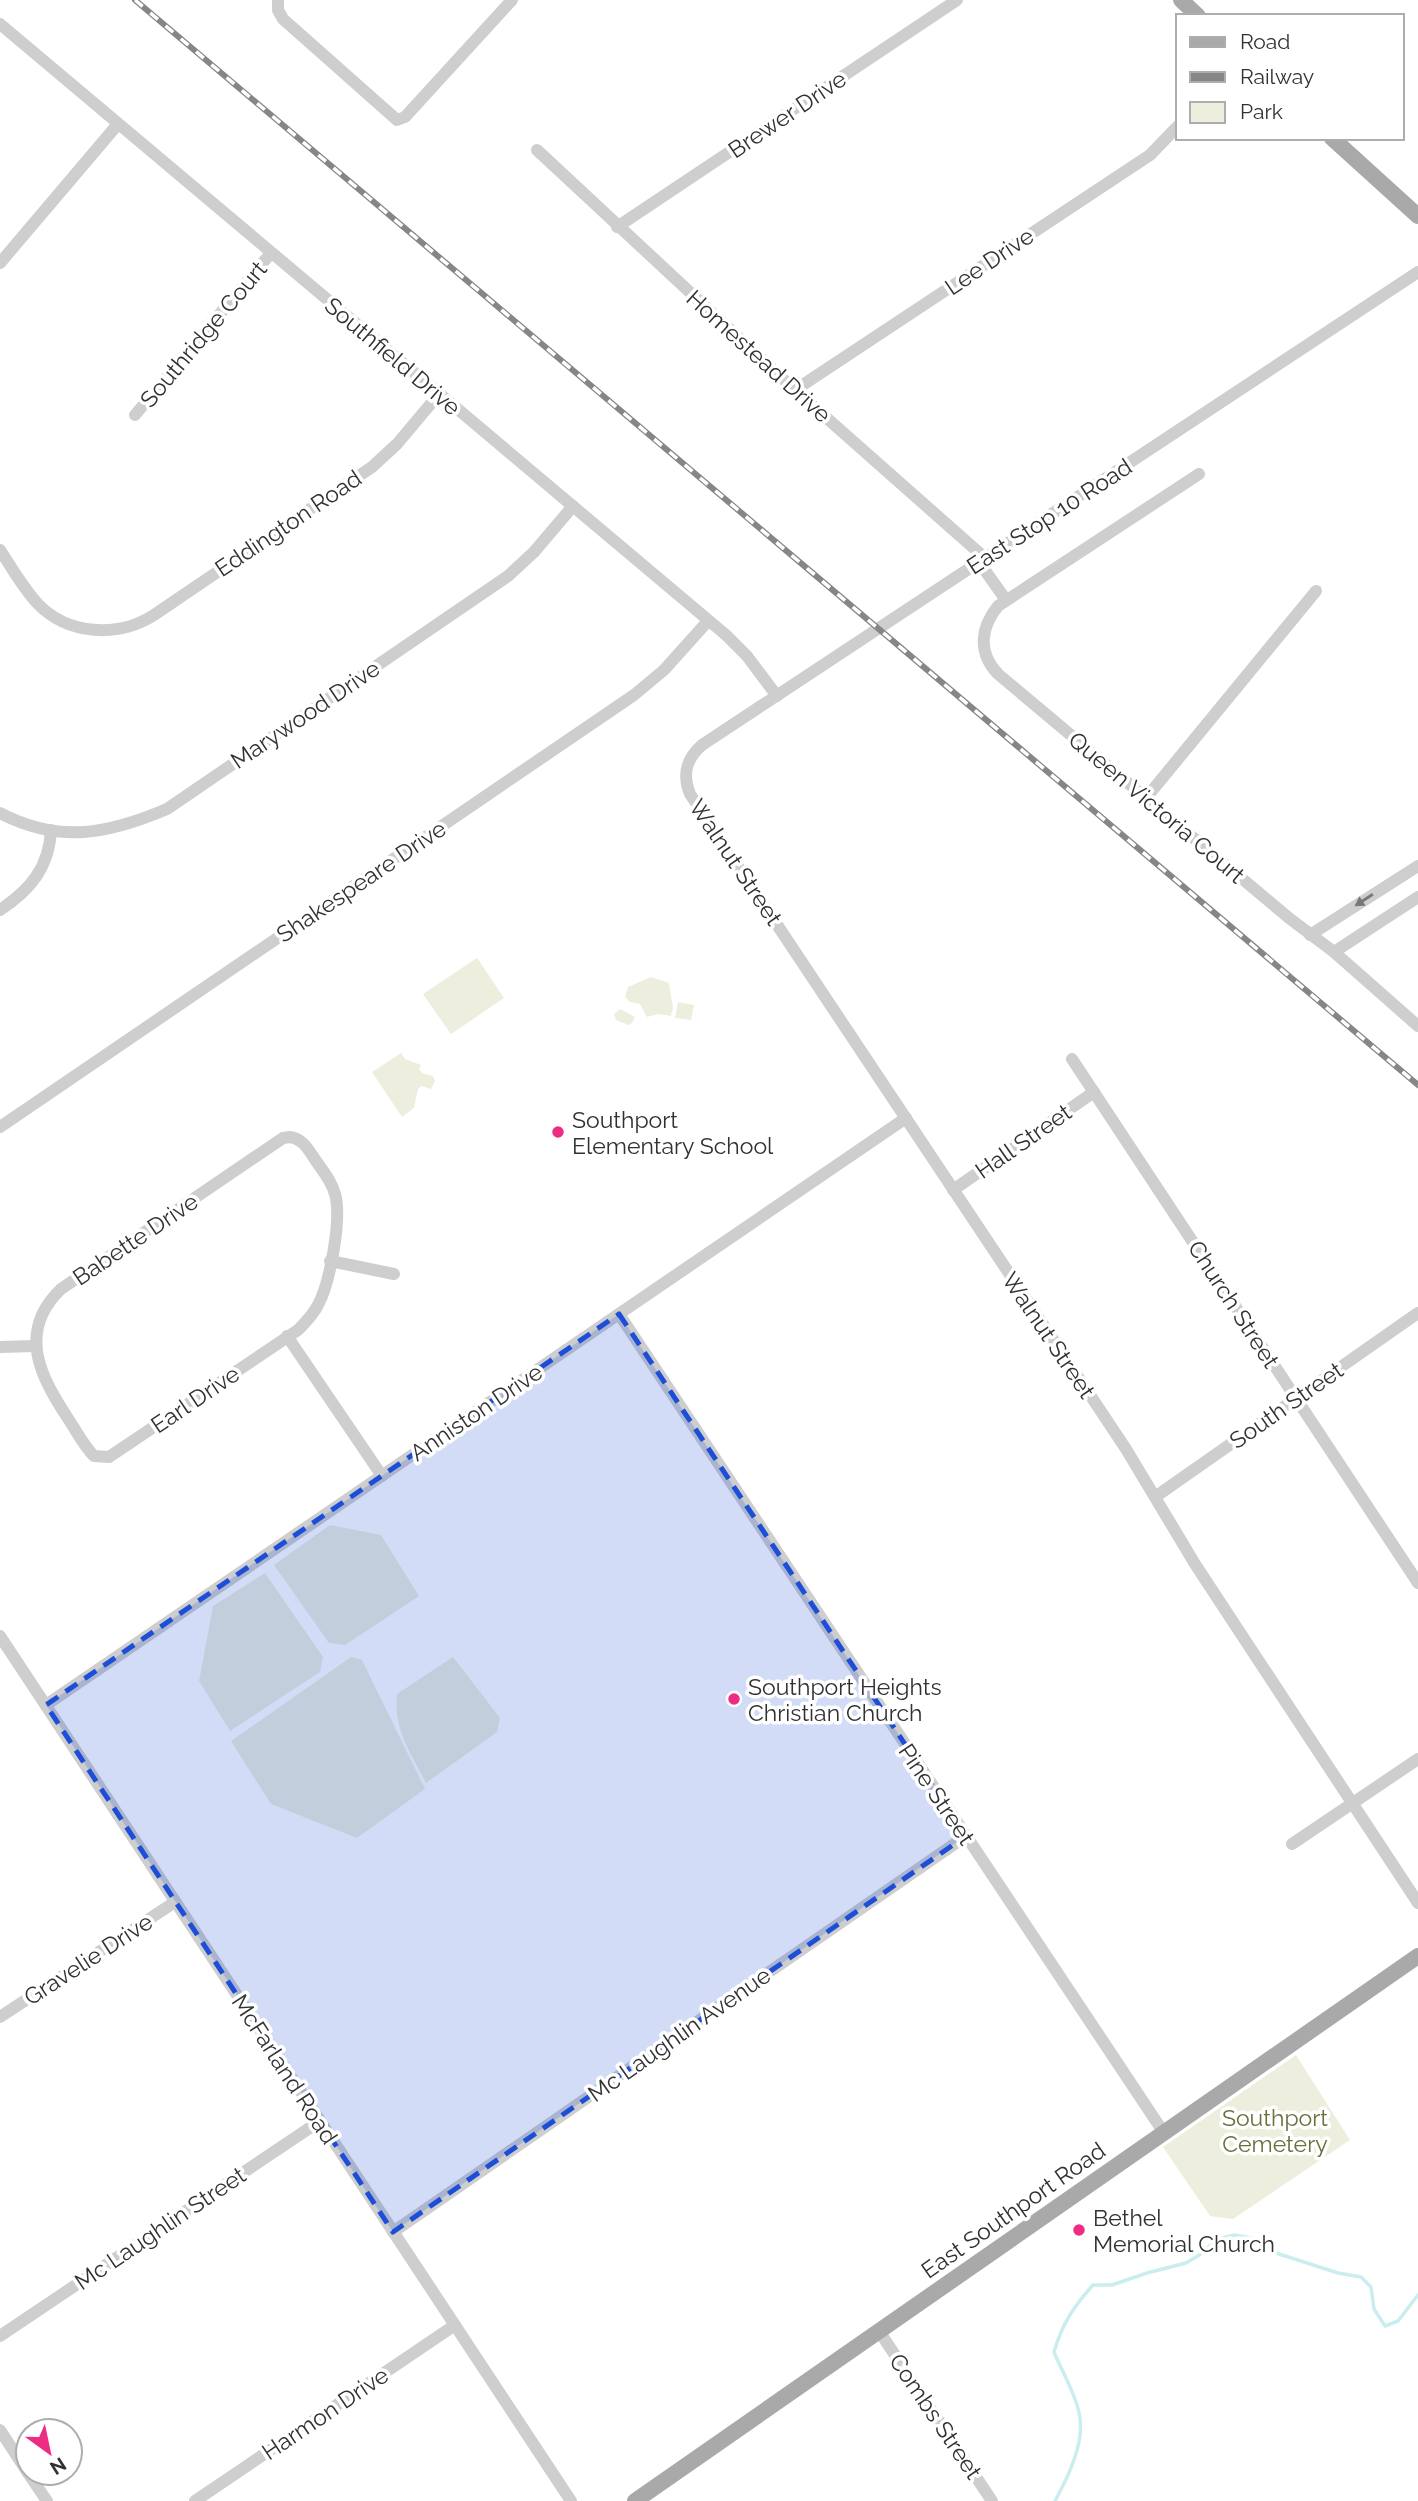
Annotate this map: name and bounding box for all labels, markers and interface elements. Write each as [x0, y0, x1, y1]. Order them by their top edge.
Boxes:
legend [1176, 14, 1404, 140]
text: Road [1240, 29, 1290, 54]
text: Railway [1240, 64, 1314, 89]
street label: Brewer Drive [723, 65, 851, 163]
text: Park [1240, 99, 1283, 124]
street label: Lee Drive [940, 222, 1038, 300]
street label: Southridge Court [134, 255, 272, 413]
street label: Homestead Drive [681, 284, 837, 428]
street label: Southfield Drive [320, 291, 466, 421]
street label: East Stop 10 Road [962, 453, 1136, 579]
street label: Eddington Road [210, 464, 366, 582]
street label: Marywood Drive [225, 654, 385, 774]
street label: Queen Victoria Court [1064, 726, 1251, 889]
street label: Walnut Street [684, 794, 788, 930]
street label: Shakespeare Drive [271, 814, 451, 948]
one-way arrow [1355, 894, 1374, 907]
street label: Hall Street [970, 1098, 1076, 1184]
place label: Southport Elementary School [572, 1106, 774, 1159]
marker: Southport Elementary School [550, 1124, 566, 1140]
street label: Babette Drive [67, 1187, 203, 1291]
street label: Church Street [1183, 1235, 1285, 1373]
street label: Walnut Street [997, 1267, 1101, 1403]
street label: South Street [1224, 1356, 1348, 1454]
street label: Anniston Drive [405, 1358, 547, 1466]
street label: Earl Drive [146, 1360, 244, 1438]
place label: Southport Heights Christian Church [748, 1673, 942, 1726]
marker: Southport Heights Christian Church [726, 1691, 742, 1707]
street label: Pine Street [893, 1738, 981, 1850]
street label: Gravelie Drive [19, 1908, 157, 2010]
street label: Mc Laughlin Avenue [583, 1961, 775, 2107]
street label: McFarland Road [227, 1989, 343, 2149]
park label: Southport Cemetery [1222, 2104, 1328, 2157]
street label: East Southport Road [916, 2136, 1110, 2284]
street label: Mc Laughlin Street [70, 2161, 251, 2295]
place label: Bethel Memorial Church [1093, 2204, 1275, 2257]
marker: Bethel Memorial Church [1071, 2222, 1087, 2238]
street label: Combs Street [884, 2348, 988, 2484]
street label: Harmon Drive [257, 2361, 393, 2465]
north arrow [14, 2417, 84, 2487]
text: N [46, 2453, 70, 2479]

